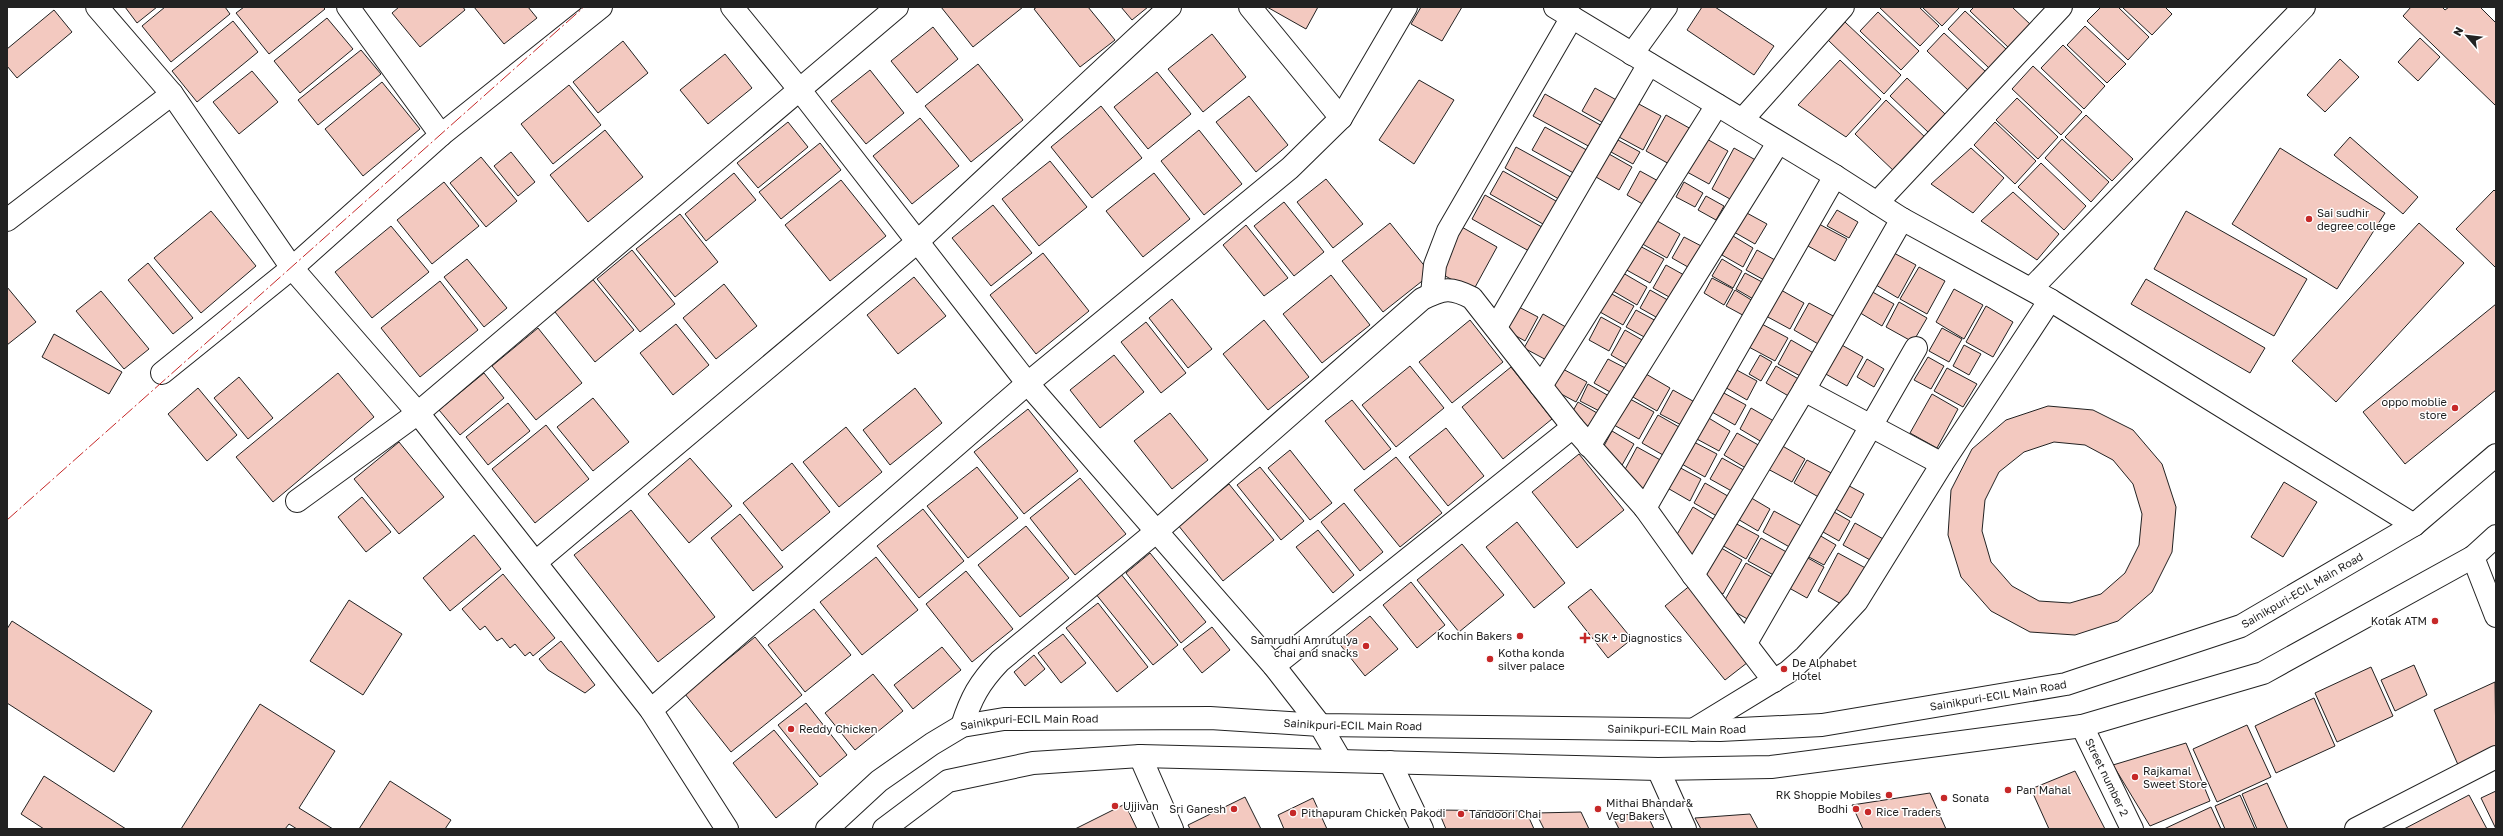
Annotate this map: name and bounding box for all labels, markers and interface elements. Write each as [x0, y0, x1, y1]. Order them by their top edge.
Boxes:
north arrow [2447, 16, 2487, 56]
text: N [2450, 24, 2465, 38]
place label: Sai sudhir degree college [2317, 206, 2396, 232]
marker: Sai sudhir degree college [2304, 214, 2314, 224]
place label: oppo moblie store [2382, 395, 2447, 421]
marker: oppo moblie store [2450, 403, 2460, 413]
street label: Sainikpuri-ECIL Main Road [2239, 549, 2365, 630]
place label: Kotak ATM [2371, 614, 2427, 627]
marker: Kotak ATM [2430, 616, 2440, 626]
place label: Kochin Bakers [1437, 629, 1512, 642]
marker: Kochin Bakers [1515, 631, 1525, 641]
place label: SK + Diagnostics [1594, 631, 1682, 644]
marker: SK + Diagnostics [1579, 632, 1591, 644]
place label: Samrudhi Amrutulya chai and snacks [1250, 633, 1358, 659]
marker: Samrudhi Amrutulya chai and snacks [1361, 641, 1371, 651]
place label: Kotha konda silver palace [1498, 646, 1565, 672]
marker: Kotha konda silver palace [1485, 654, 1495, 664]
place label: De Alphabet Hotel [1792, 656, 1857, 682]
marker: De Alphabet Hotel [1779, 664, 1789, 674]
street label: Sainikpuri-ECIL Main Road [1929, 677, 2068, 713]
street label: Sainikpuri-ECIL Main Road [959, 712, 1098, 732]
street label: Sainikpuri-ECIL Main Road [1283, 716, 1422, 732]
place label: Reddy Chicken [799, 722, 878, 735]
street label: Sainikpuri-ECIL Main Road [1607, 722, 1746, 736]
marker: Reddy Chicken [786, 724, 796, 734]
street label: Street number 2 [2083, 736, 2132, 818]
place label: Rajkamal Sweet Store [2143, 764, 2207, 790]
marker: Rajkamal Sweet Store [2130, 772, 2140, 782]
place label: Pan Mahal [2016, 783, 2071, 796]
marker: Pan Mahal [2003, 785, 2013, 795]
place label: RK Shoppie Mobiles [1776, 788, 1881, 801]
marker: RK Shoppie Mobiles [1884, 790, 1894, 800]
place label: Sonata [1952, 791, 1989, 804]
marker: Sonata [1939, 793, 1949, 803]
place label: Mithai Bhandar& Veg Bakers [1606, 796, 1694, 822]
place label: Ujjivan [1123, 799, 1159, 812]
marker: Ujjivan [1110, 801, 1120, 811]
place label: Sri Ganesh [1169, 802, 1226, 815]
place label: Bodhi [1818, 802, 1848, 815]
marker: Sri Ganesh [1229, 804, 1239, 814]
marker: Mithai Bhandar& Veg Bakers [1593, 804, 1603, 814]
marker: Bodhi [1851, 804, 1861, 814]
place label: Rice Traders [1876, 805, 1941, 818]
place label: Pithapuram Chicken Pakodi [1301, 806, 1446, 819]
place label: Tandoori Chai [1469, 807, 1541, 820]
marker: Rice Traders [1863, 807, 1873, 817]
marker: Pithapuram Chicken Pakodi [1288, 808, 1298, 818]
marker: Tandoori Chai [1456, 809, 1466, 819]

